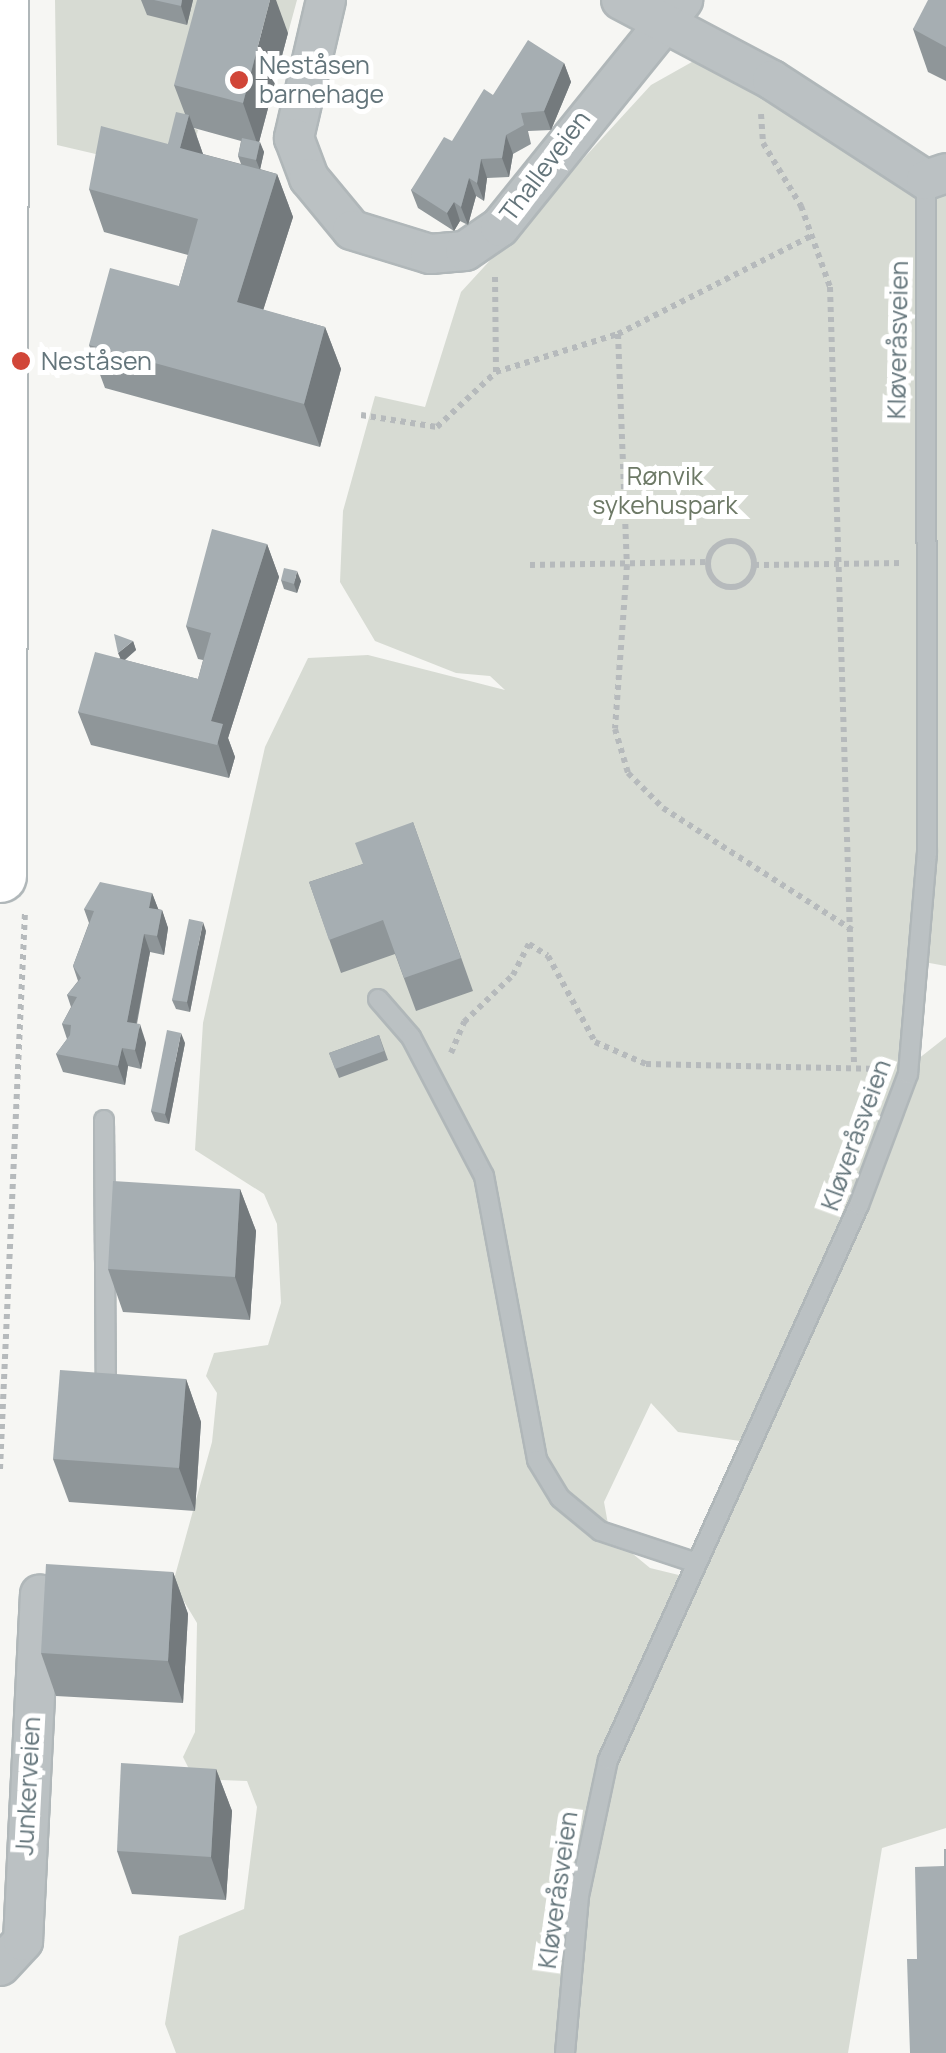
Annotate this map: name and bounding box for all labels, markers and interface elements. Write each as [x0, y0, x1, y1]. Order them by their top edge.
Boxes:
place label: Neståsen barnehage [259, 51, 384, 110]
marker: Neståsen barnehage [228, 69, 250, 91]
street label: Thalleveien [494, 105, 596, 227]
street label: Kløveråsveien [882, 260, 914, 420]
place label: Neståsen [41, 346, 152, 376]
marker: Neståsen [10, 350, 32, 372]
park label: Rønvik sykehuspark [592, 462, 738, 521]
street label: Kløveråsveien [815, 1055, 897, 1215]
street label: Junkerveien [9, 1716, 47, 1856]
street label: Kløveråsveien [532, 1809, 584, 1971]

